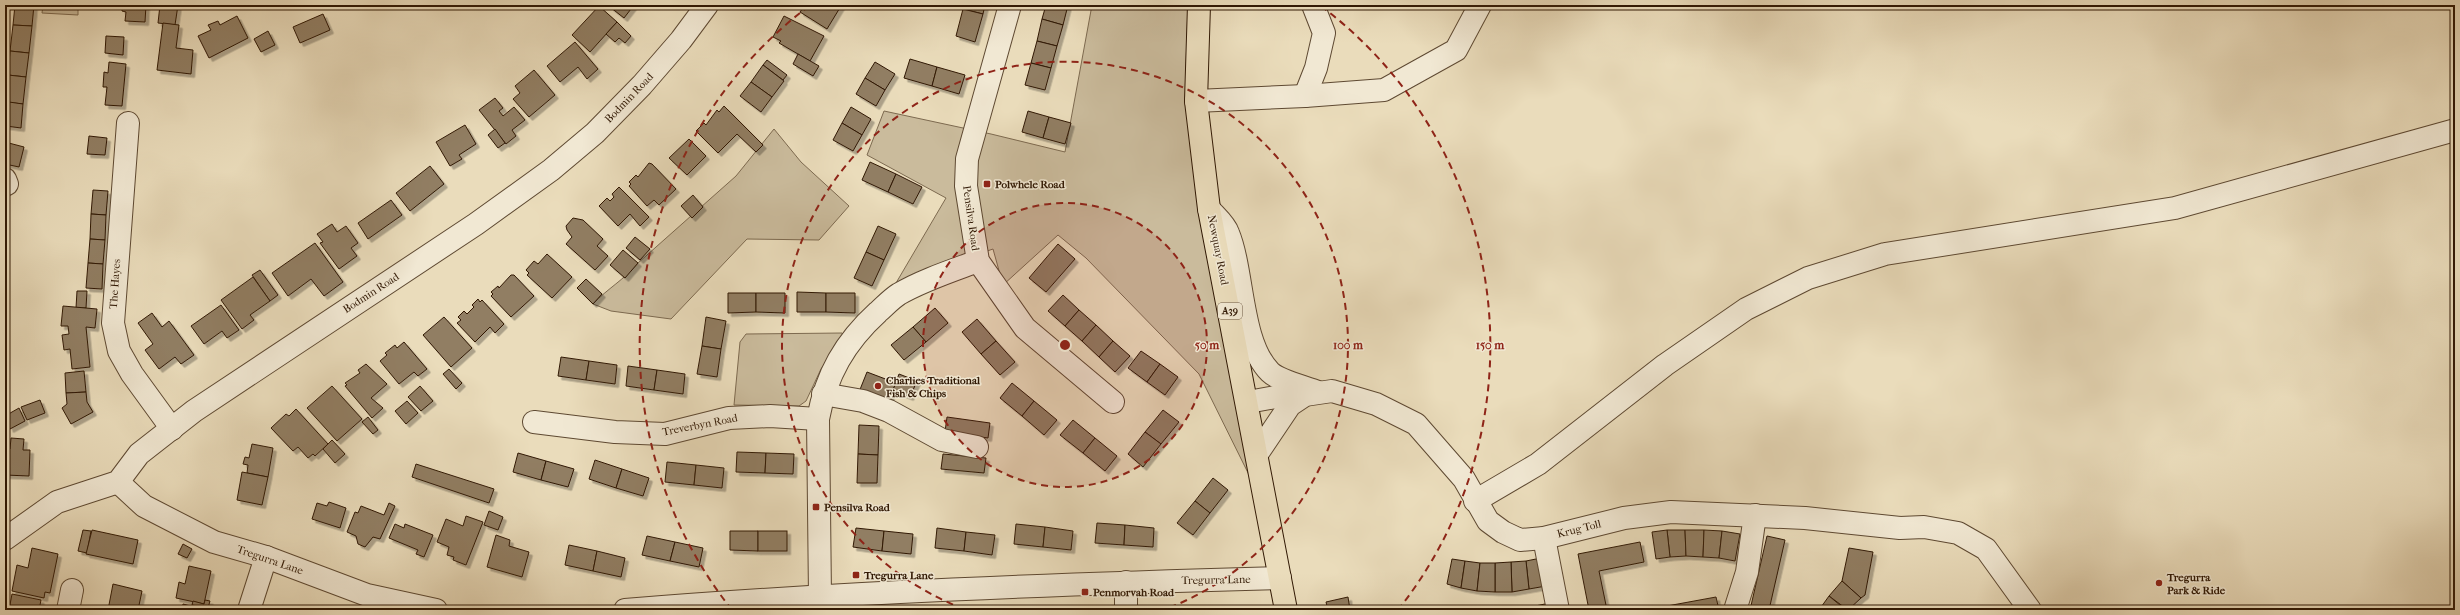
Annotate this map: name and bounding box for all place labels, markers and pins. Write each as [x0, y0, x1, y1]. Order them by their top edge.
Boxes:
place label: Polwhele Road [995, 178, 1066, 191]
marker: Polwhele Road [982, 179, 992, 189]
centre of rings [1058, 338, 1072, 352]
place label: Charlies Traditional Fish & Chips [885, 374, 981, 400]
marker: Charlies Traditional Fish & Chips [873, 381, 883, 391]
place label: Pensilva Road [824, 501, 891, 514]
marker: Pensilva Road [811, 502, 821, 512]
place label: Tregurra Lane [863, 569, 934, 582]
marker: Tregurra Lane [851, 570, 861, 580]
place label: Tregurra Park & Ride [2166, 571, 2226, 597]
marker: Tregurra Park & Ride [2154, 578, 2164, 588]
place label: Penmorvah Road [1093, 586, 1175, 599]
marker: Penmorvah Road [1080, 587, 1090, 597]

